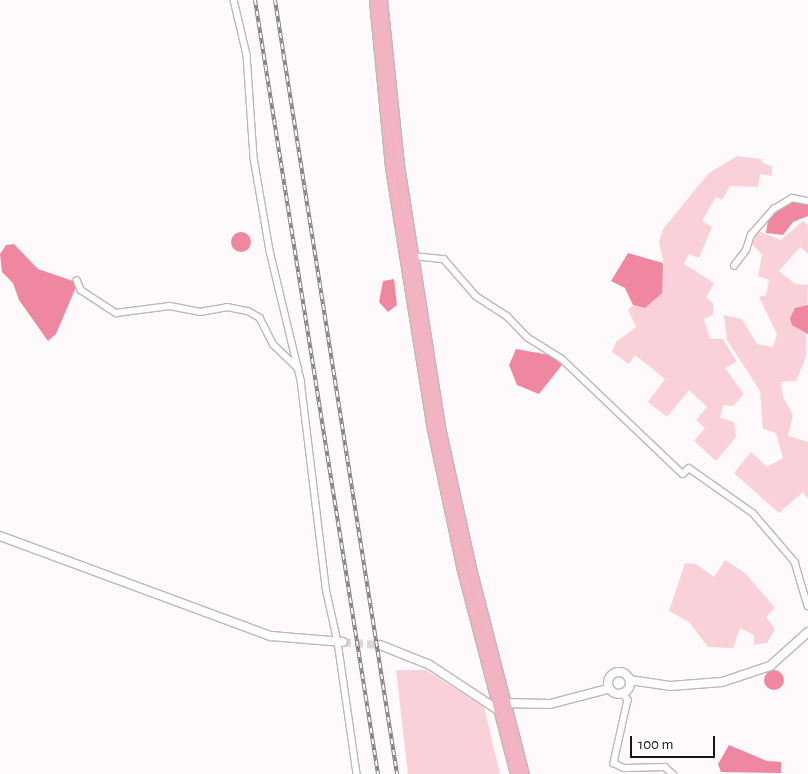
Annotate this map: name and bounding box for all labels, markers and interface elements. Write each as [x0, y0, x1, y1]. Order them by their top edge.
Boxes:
scale bar [633, 726, 718, 758]
text: 100 m [638, 737, 673, 752]

